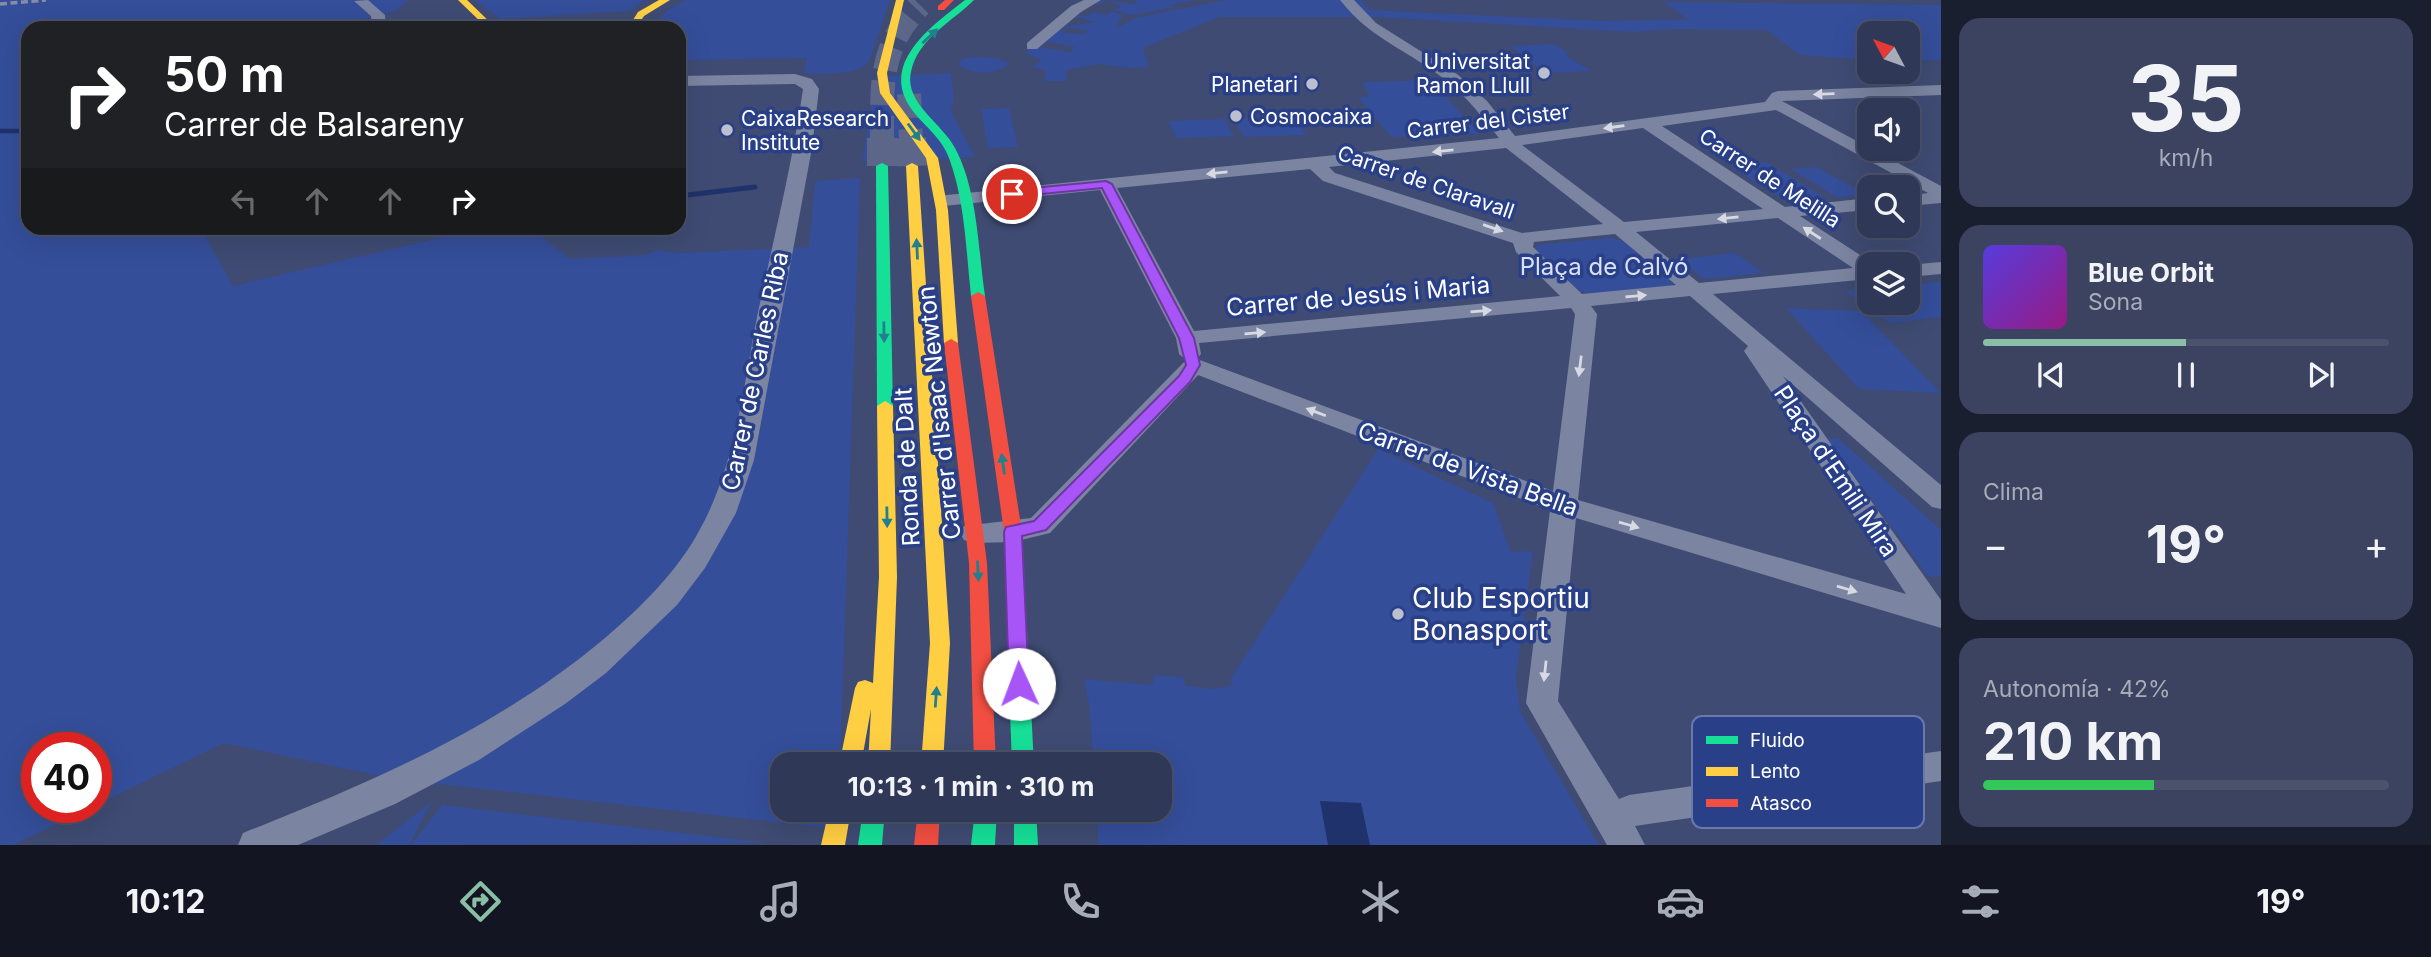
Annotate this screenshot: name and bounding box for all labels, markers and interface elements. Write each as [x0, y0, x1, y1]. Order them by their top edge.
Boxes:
north arrow [1857, 21, 1920, 84]
map controls [1857, 21, 1920, 315]
one-way arrow [921, 28, 938, 44]
text: 35 [2128, 43, 2244, 153]
text: 50 m [164, 45, 285, 104]
icon: right [49, 49, 140, 140]
place label: Universitat Ramon Llull [1416, 49, 1530, 98]
marker: Universitat Ramon Llull [1536, 65, 1552, 81]
place label: Planetari [1211, 72, 1298, 97]
marker: Planetari [1304, 76, 1320, 92]
one-way arrow [1813, 89, 1835, 100]
button: sound [1857, 98, 1920, 161]
street label: Carrer del Cister [1405, 99, 1571, 143]
place label: Cosmocaixa [1250, 104, 1372, 129]
text: Carrer de Balsareny [164, 105, 464, 144]
place label: CaixaResearch Institute [741, 106, 889, 155]
marker: Cosmocaixa [1228, 108, 1244, 124]
marker: CaixaResearch Institute [719, 122, 735, 138]
one-way arrow [1603, 122, 1625, 133]
one-way arrow [907, 123, 921, 141]
street label: Carrer de Melilla [1695, 123, 1845, 233]
street label: Carrer de Claravall [1334, 140, 1518, 224]
text: km/h [2159, 144, 2213, 172]
one-way arrow [1432, 146, 1454, 157]
pin [982, 164, 1042, 224]
one-way arrow [1205, 168, 1227, 179]
icon: arrive [993, 175, 1031, 213]
button: search [1857, 175, 1920, 238]
icon: left [225, 182, 263, 220]
icon: ahead [298, 182, 336, 220]
icon: ahead [371, 182, 409, 220]
icon: right [444, 182, 482, 220]
one-way arrow [1717, 213, 1739, 224]
one-way arrow [1482, 223, 1503, 234]
one-way arrow [1802, 226, 1821, 239]
one-way arrow [911, 238, 922, 260]
street label: Carrer de Carles Riba [715, 249, 795, 493]
park label: Plaça de Calvó [1520, 252, 1688, 281]
button: layers [1857, 252, 1920, 315]
text: Blue Orbit [2088, 257, 2214, 288]
street label: Carrer de Jesús i Maria [1225, 270, 1491, 322]
street label: Carrer d'Isaac Newton [911, 285, 967, 541]
text: Sona [2088, 288, 2143, 316]
one-way arrow [1625, 290, 1647, 301]
one-way arrow [1470, 305, 1492, 316]
one-way arrow [878, 321, 890, 343]
one-way arrow [1244, 327, 1266, 338]
one-way arrow [1574, 355, 1585, 377]
icon: previous [2032, 356, 2070, 394]
icon: pause [2167, 356, 2205, 394]
icon: next [2302, 356, 2340, 394]
street label: Plaça d'Emili Mira [1768, 380, 1904, 562]
street label: Ronda de Dalt [888, 387, 926, 547]
one-way arrow [1305, 407, 1326, 418]
street label: Carrer de Vista Bella [1354, 416, 1582, 522]
one-way arrow [997, 453, 1008, 475]
text: Clima [1983, 478, 2044, 506]
one-way arrow [881, 506, 893, 528]
text: 19° [2146, 513, 2226, 576]
one-way arrow [1618, 520, 1640, 531]
text: − [1983, 522, 2008, 568]
text: + [2364, 522, 2389, 568]
one-way arrow [972, 561, 983, 583]
place label: Club Esportiu Bonasport [1412, 581, 1590, 647]
one-way arrow [1837, 584, 1858, 594]
marker: Club Esportiu Bonasport [1390, 606, 1406, 622]
position arrow [982, 647, 1056, 721]
one-way arrow [1540, 660, 1551, 682]
text: Autonomía · 42% [1983, 675, 2171, 703]
one-way arrow [931, 685, 942, 707]
text: 210 km [1983, 710, 2163, 773]
legend [1692, 716, 1924, 828]
text: Fluido [1750, 729, 1805, 752]
speed limit sign: 40 [21, 732, 112, 823]
text: Lento [1750, 760, 1800, 783]
text: 10:13 · 1 min · 310 m [847, 771, 1095, 802]
text: Atasco [1750, 792, 1812, 815]
icon: directions [456, 877, 505, 926]
icon: music [756, 877, 805, 926]
icon: phone [1056, 877, 1105, 926]
icon: climate [1356, 877, 1405, 926]
icon: car [1656, 877, 1705, 926]
icon: filters [1956, 877, 2005, 926]
text: 10:12 [125, 882, 205, 921]
text: 19° [2256, 882, 2305, 921]

